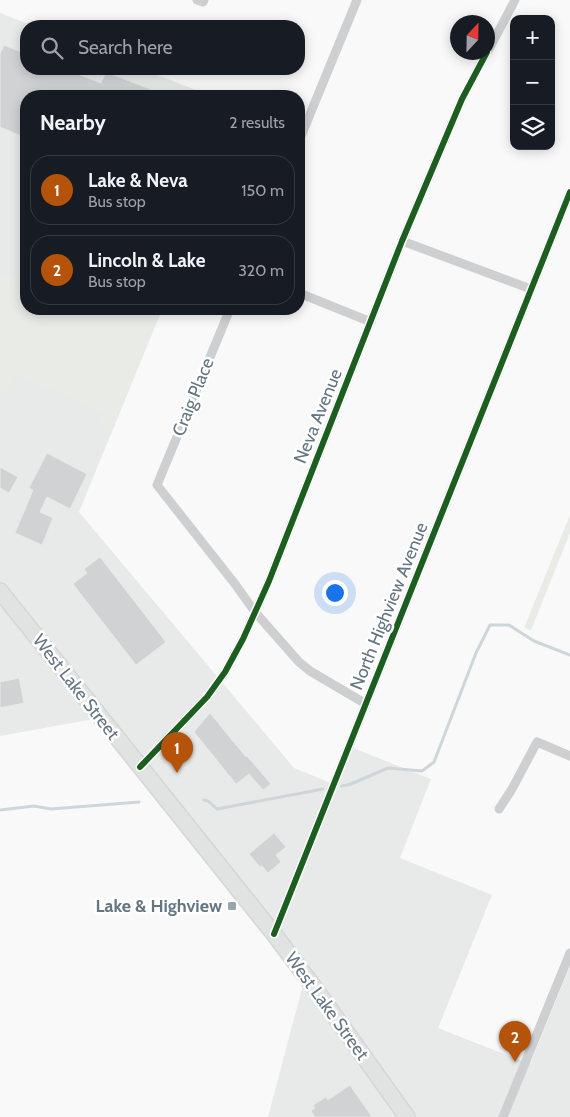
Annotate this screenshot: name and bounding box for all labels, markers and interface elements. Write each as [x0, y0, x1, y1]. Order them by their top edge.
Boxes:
north arrow [450, 15, 495, 60]
map controls [510, 15, 555, 150]
button: + [510, 15, 555, 60]
search box [20, 20, 305, 75]
icon: search [38, 34, 66, 62]
text: Search here [78, 36, 172, 59]
button: − [510, 60, 555, 105]
button: layers [510, 105, 555, 150]
text: Nearby [40, 110, 106, 135]
text: 2 results [229, 113, 285, 132]
text: Lake & Neva [88, 169, 188, 192]
text: 1 [54, 181, 60, 200]
text: 150 m [241, 181, 284, 200]
text: Bus stop [88, 192, 146, 211]
text: Lincoln & Lake [88, 249, 205, 272]
text: 2 [53, 261, 61, 280]
text: 320 m [238, 261, 284, 280]
text: Bus stop [88, 272, 146, 291]
street label: Craig Place [167, 355, 219, 439]
street label: Neva Avenue [289, 365, 347, 467]
street label: North Highview Avenue [345, 519, 433, 693]
your location [322, 580, 348, 606]
street label: West Lake Street [28, 630, 124, 744]
pin: 1 [161, 732, 193, 773]
place label: Lake & Highview [95, 895, 222, 917]
marker: Lake & Highview [226, 900, 238, 912]
street label: West Lake Street [280, 948, 374, 1064]
pin: 2 [499, 1021, 531, 1062]

